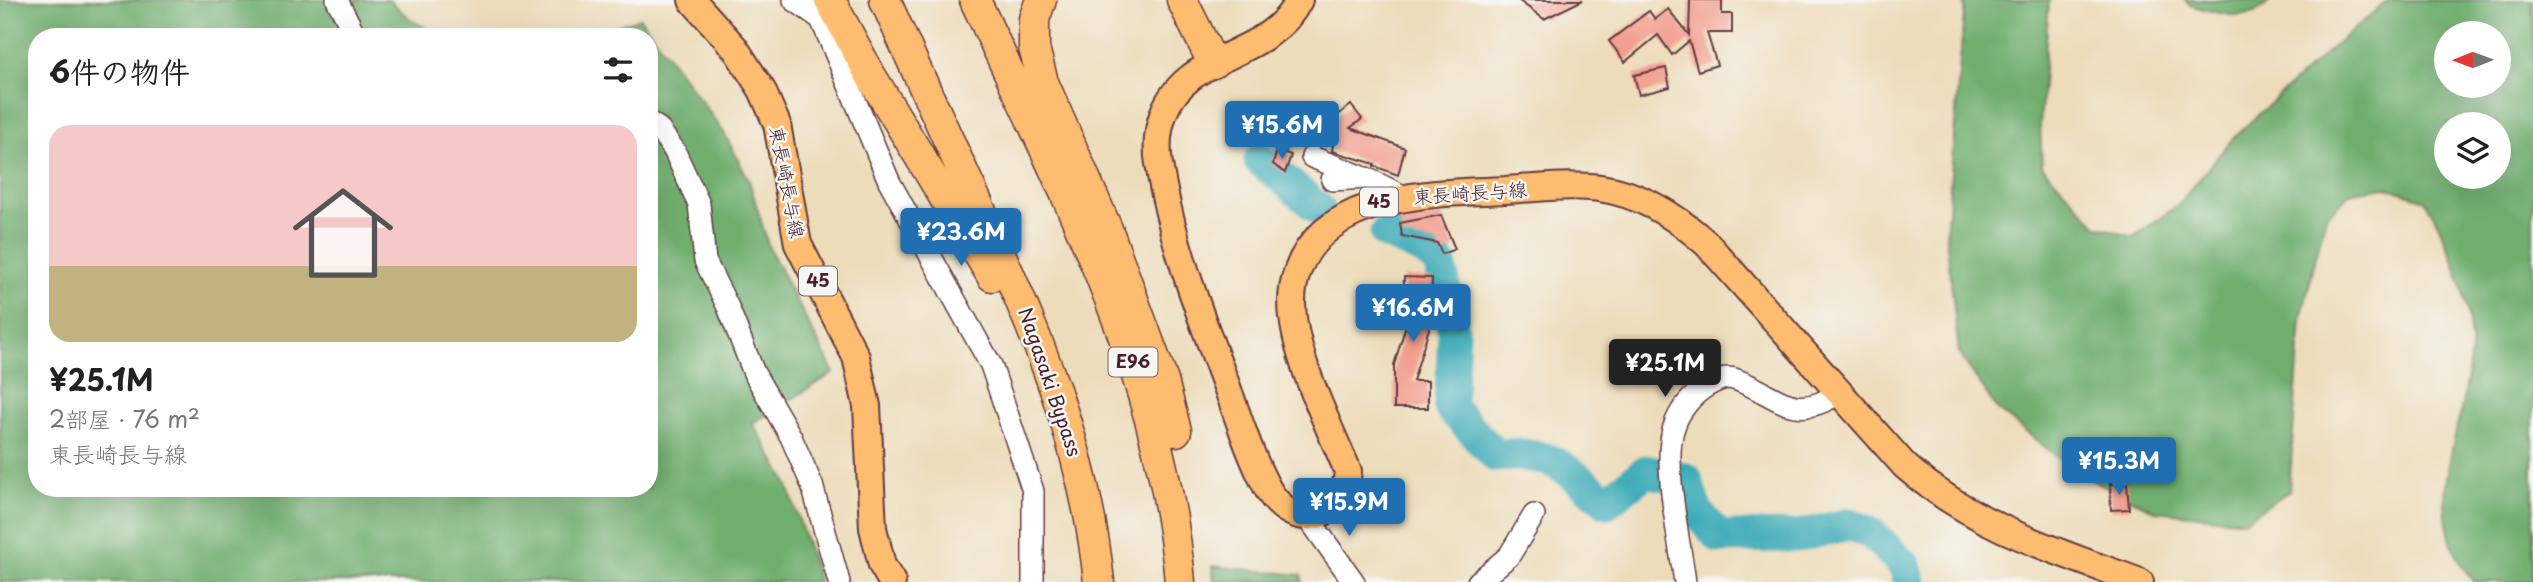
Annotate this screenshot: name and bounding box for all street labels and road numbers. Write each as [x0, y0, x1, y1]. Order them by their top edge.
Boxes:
street label: 東長崎長与線 [763, 123, 813, 240]
street label: 東長崎長与線 [1412, 174, 1528, 210]
road number: 45 [1360, 188, 1398, 216]
road number: 45 [799, 267, 837, 296]
street label: Nagasaki Bypass [1012, 304, 1090, 460]
road number: E96 [1108, 348, 1158, 376]

